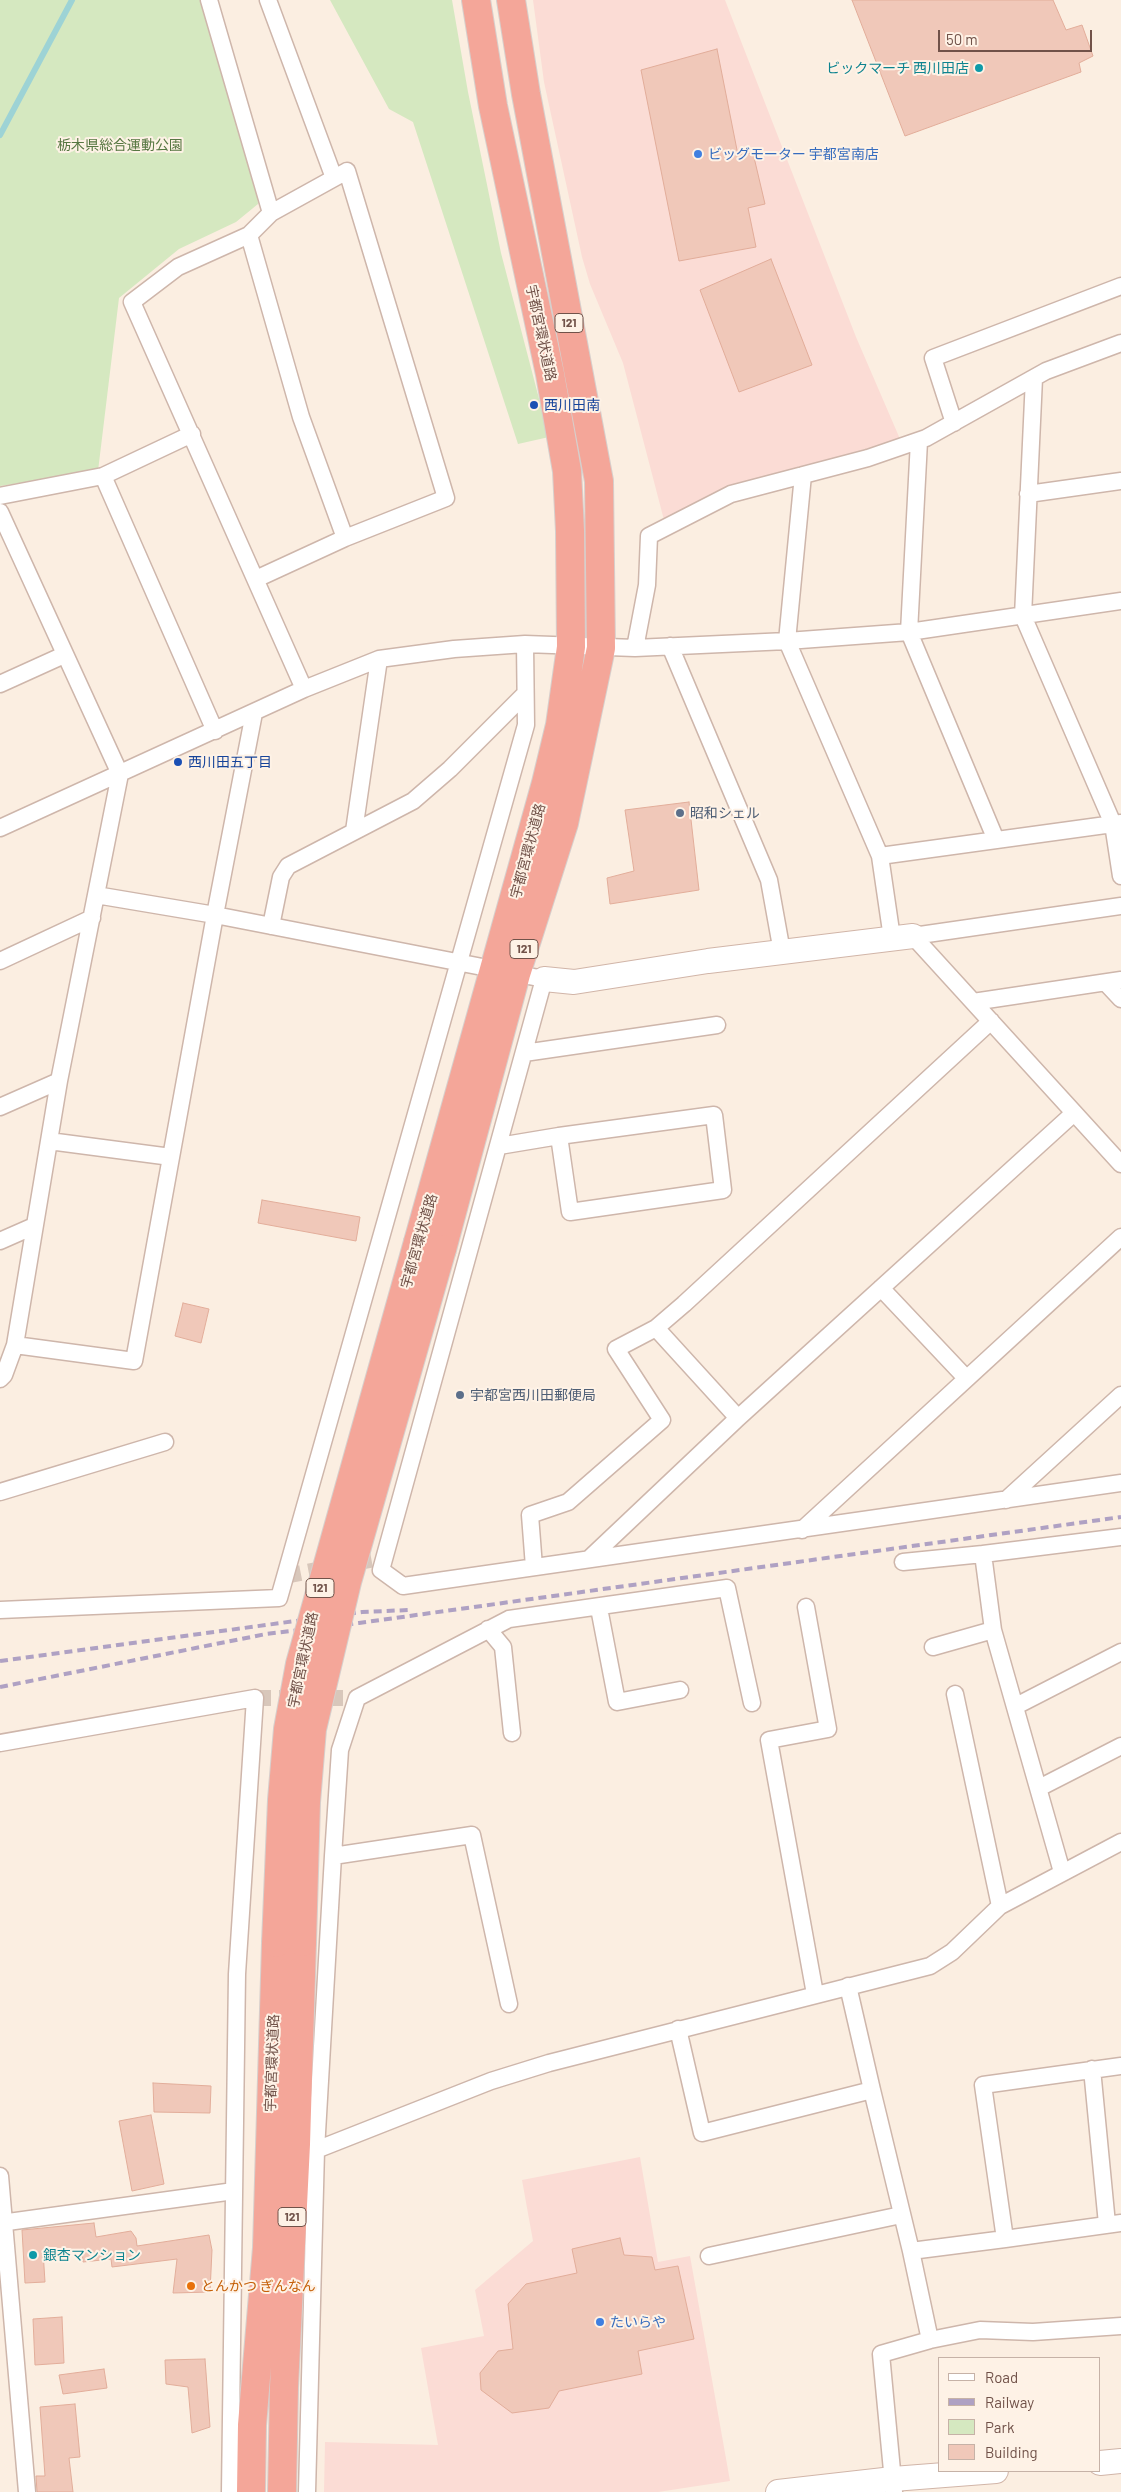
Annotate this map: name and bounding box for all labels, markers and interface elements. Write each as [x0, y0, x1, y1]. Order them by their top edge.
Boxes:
scale bar [941, 20, 1095, 52]
text: 50 m [946, 30, 978, 48]
place label: ビックマーチ 西川田店 [826, 60, 969, 76]
marker: ビックマーチ 西川田店 [973, 62, 985, 74]
park label: 栃木県総合運動公園 [57, 137, 183, 153]
place label: ビッグモーター 宇都宮南店 [708, 146, 879, 162]
marker: ビッグモーター 宇都宮南店 [692, 148, 704, 160]
street label: 宇都宮環状道路 [523, 283, 559, 383]
road number: 121 [555, 314, 583, 332]
place label: 西川田南 [544, 397, 600, 413]
marker: 西川田南 [528, 399, 540, 411]
place label: 西川田五丁目 [188, 754, 272, 770]
marker: 西川田五丁目 [172, 756, 184, 768]
street label: 宇都宮環状道路 [507, 801, 549, 901]
place label: 昭和シェル [690, 805, 760, 821]
marker: 昭和シェル [674, 807, 686, 819]
road number: 121 [510, 940, 538, 959]
street label: 宇都宮環状道路 [397, 1192, 441, 1290]
place label: 宇都宮西川田郵便局 [470, 1387, 596, 1403]
marker: 宇都宮西川田郵便局 [454, 1389, 466, 1401]
road number: 121 [306, 1579, 334, 1598]
street label: 宇都宮環状道路 [285, 1610, 321, 1710]
street label: 宇都宮環状道路 [262, 2014, 282, 2112]
road number: 121 [278, 2208, 306, 2226]
place label: 銀杏マンション [43, 2247, 141, 2263]
marker: 銀杏マンション [27, 2249, 39, 2261]
place label: とんかつ ぎんなん [201, 2278, 316, 2294]
marker: とんかつ ぎんなん [185, 2280, 197, 2292]
place label: たいらや [610, 2314, 666, 2330]
marker: たいらや [594, 2316, 606, 2328]
legend [938, 2357, 1101, 2472]
text: Road [985, 2368, 1018, 2386]
text: Railway [985, 2393, 1034, 2411]
text: Park [985, 2418, 1014, 2436]
text: Building [985, 2443, 1038, 2461]

